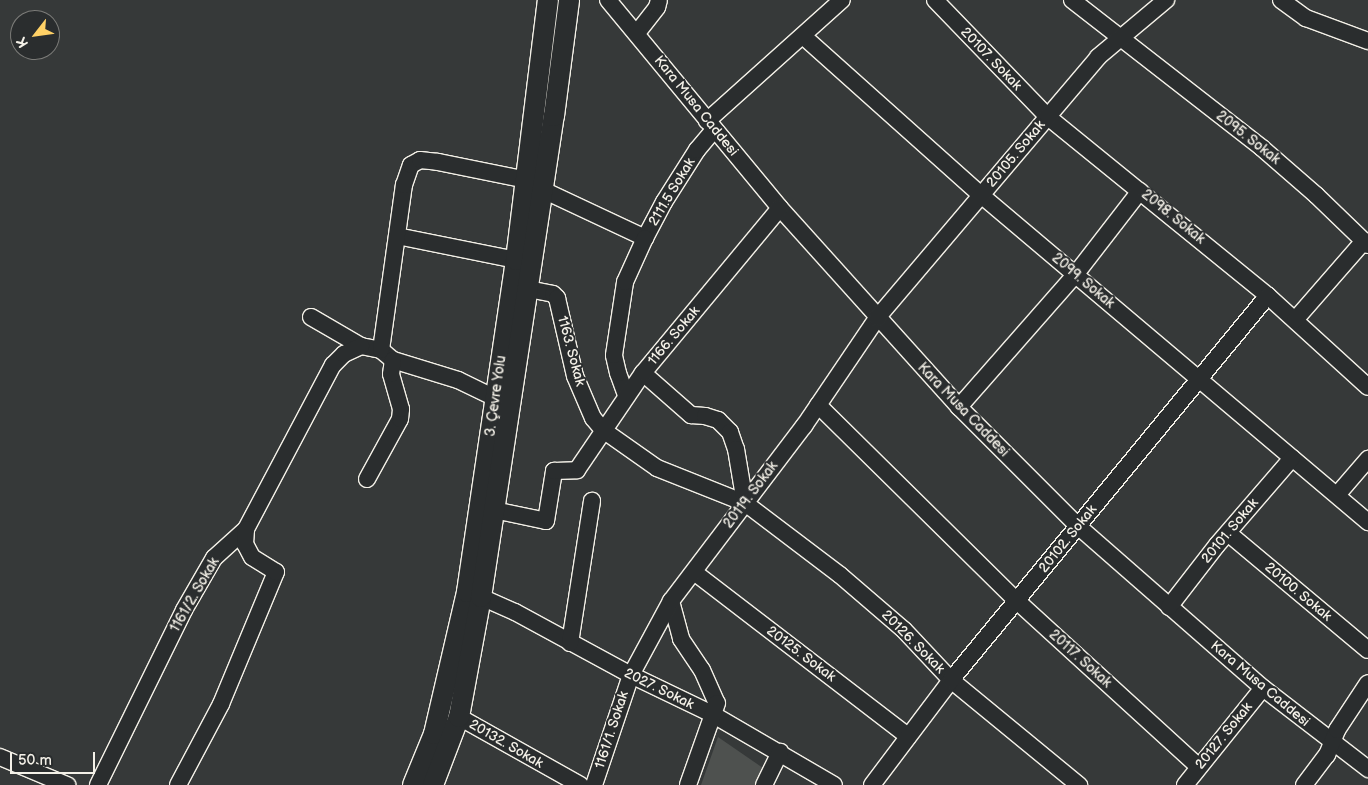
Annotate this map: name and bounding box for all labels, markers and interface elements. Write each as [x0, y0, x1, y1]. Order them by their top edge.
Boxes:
north arrow [10, 10, 60, 60]
street label: 20107. Sokak [957, 24, 1025, 94]
text: K [13, 34, 32, 51]
street label: Kara Musa Caddesi [650, 52, 742, 160]
street label: 2095. Sokak [1213, 108, 1283, 168]
street label: 20105. Sokak [983, 117, 1049, 191]
street label: 2111.5 Sokak [645, 155, 699, 229]
street label: 2098. Sokak [1138, 186, 1208, 248]
street label: 2099. Sokak [1048, 250, 1118, 312]
street label: 1166. Sokak [644, 303, 704, 369]
street label: 1163. Sokak [554, 314, 588, 388]
street label: 3. Çevre Yolu [482, 354, 510, 438]
street label: Kara Musa Caddesi [914, 359, 1012, 461]
street label: 20119. Sokak [720, 458, 782, 532]
street label: 20101. Sokak [1198, 495, 1262, 567]
street label: 20102. Sokak [1035, 502, 1101, 576]
street label: 1161/2. Sokak [167, 555, 223, 635]
street label: 20100. Sokak [1261, 559, 1335, 625]
street label: 20126. Sokak [878, 607, 948, 677]
street label: 20125. Sokak [763, 622, 839, 686]
street label: 20117. Sokak [1045, 626, 1115, 692]
street label: Kara Musa Caddesi [1207, 638, 1313, 730]
street label: 2027. Sokak [621, 665, 697, 713]
street label: 1161/1. Sokak [592, 689, 632, 771]
street label: 20127. Sokak [1192, 699, 1256, 773]
street label: 20132. Sokak [466, 716, 546, 772]
scale bar [12, 742, 98, 774]
text: 50 m [18, 751, 52, 770]

